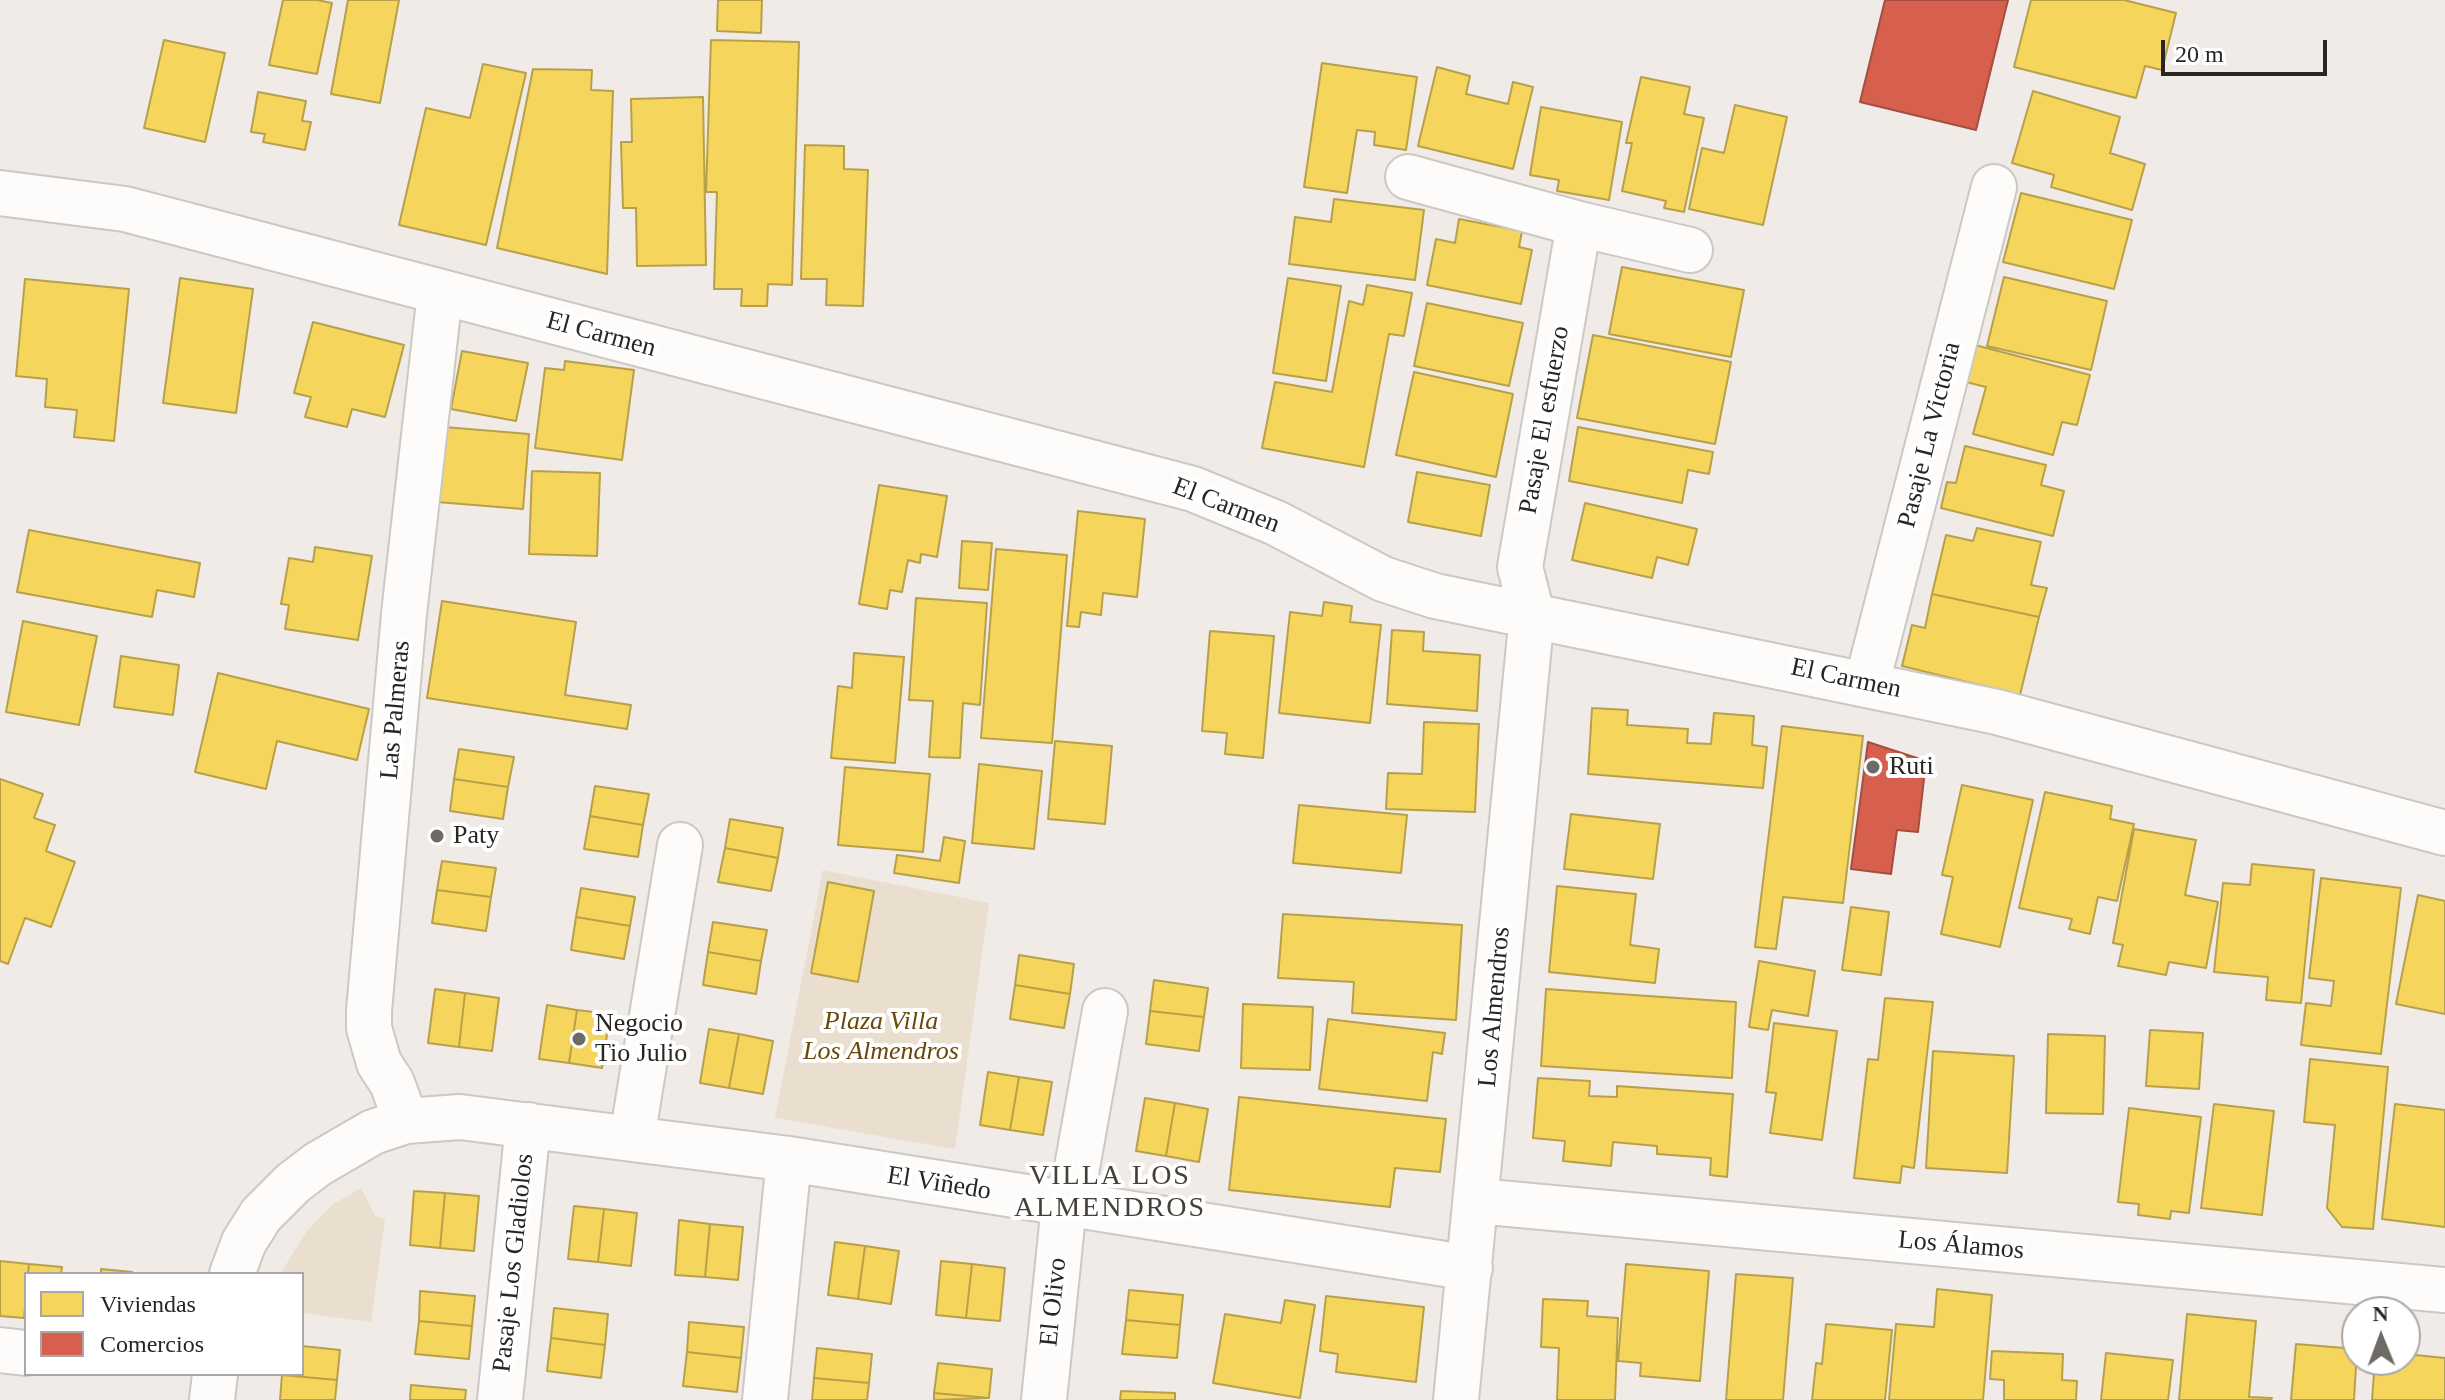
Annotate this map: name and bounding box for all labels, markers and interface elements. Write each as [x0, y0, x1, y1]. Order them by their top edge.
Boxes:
scale bar [2165, 24, 2331, 74]
text: 20 m [2175, 41, 2224, 67]
street label: El Carmen [543, 305, 659, 365]
street label: Pasaje El esfuerzo [1513, 323, 1577, 517]
street label: Pasaje La Victoria [1892, 339, 1968, 531]
street label: El Carmen [1168, 471, 1284, 541]
street label: Las Palmeras [374, 639, 418, 781]
street label: El Carmen [1788, 652, 1904, 706]
place label: Ruti [1889, 751, 1934, 783]
marker: Ruti [1864, 758, 1882, 776]
place label: Paty [453, 820, 499, 852]
marker: Paty [428, 827, 446, 845]
street label: Los Almendros [1472, 925, 1518, 1089]
park label: Plaza Villa Los Almendros [803, 1006, 959, 1068]
place label: Negocio Tio Julio [595, 1008, 687, 1070]
marker: Negocio Tio Julio [570, 1030, 588, 1048]
street label: Pasaje Los Gladiolos [487, 1152, 541, 1374]
street label: El Viñedo [885, 1160, 993, 1208]
district label: VILLA LOS ALMENDROS [1014, 1160, 1206, 1226]
street label: Los Álamos [1897, 1225, 2025, 1267]
street label: El Olivo [1034, 1256, 1074, 1348]
legend [24, 1272, 304, 1376]
text: Viviendas [100, 1291, 196, 1317]
north arrow [2341, 1296, 2421, 1376]
text: N [2372, 1301, 2389, 1326]
text: Comercios [100, 1331, 204, 1357]

